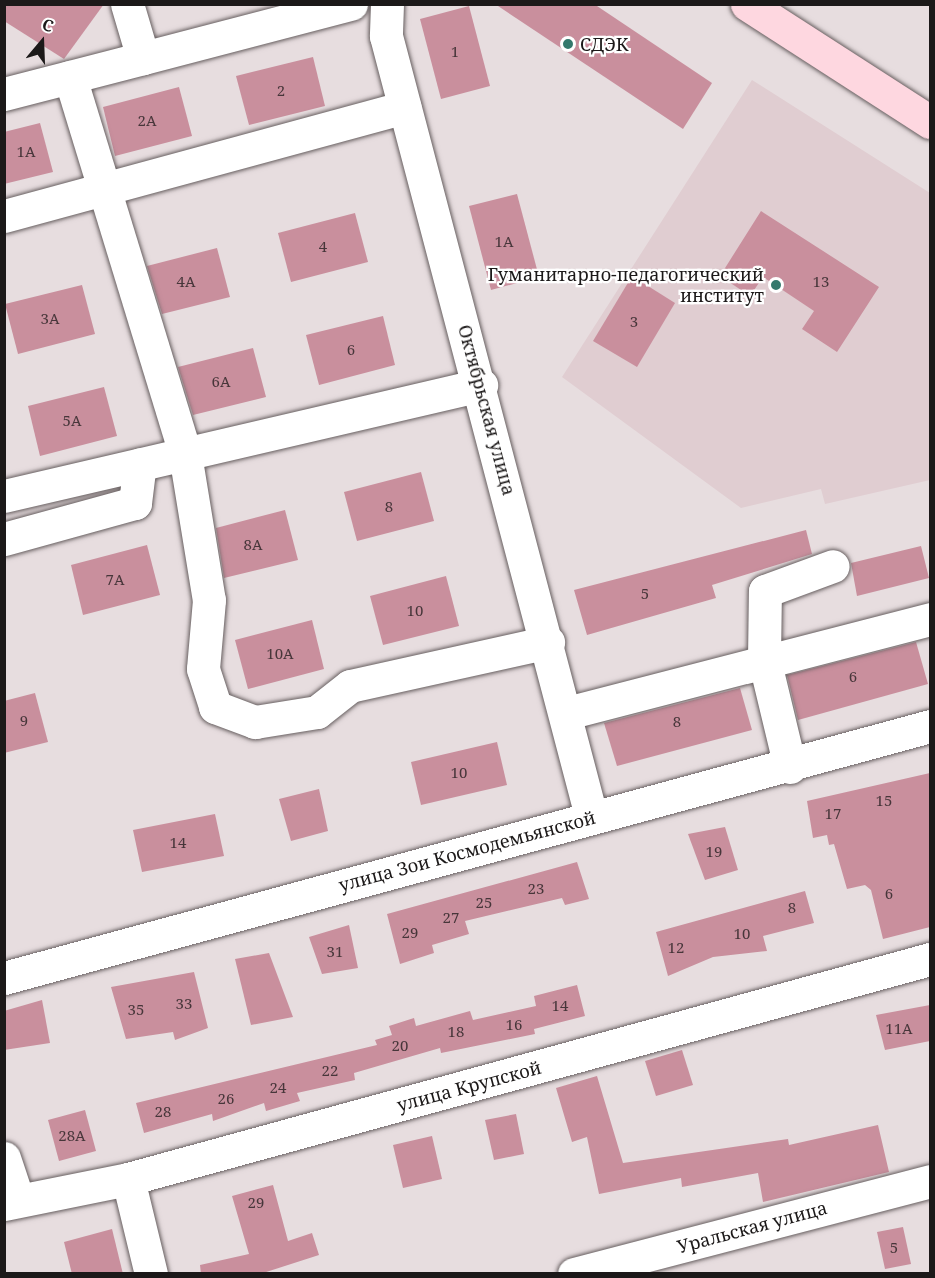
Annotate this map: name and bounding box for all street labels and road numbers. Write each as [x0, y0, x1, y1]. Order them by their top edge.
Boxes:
street label: Октябрьская улица [454, 322, 520, 498]
street label: улица Зои Космодемьянской [336, 806, 598, 896]
street label: улица Крупской [394, 1056, 544, 1116]
street label: Уральская улица [675, 1197, 829, 1257]

